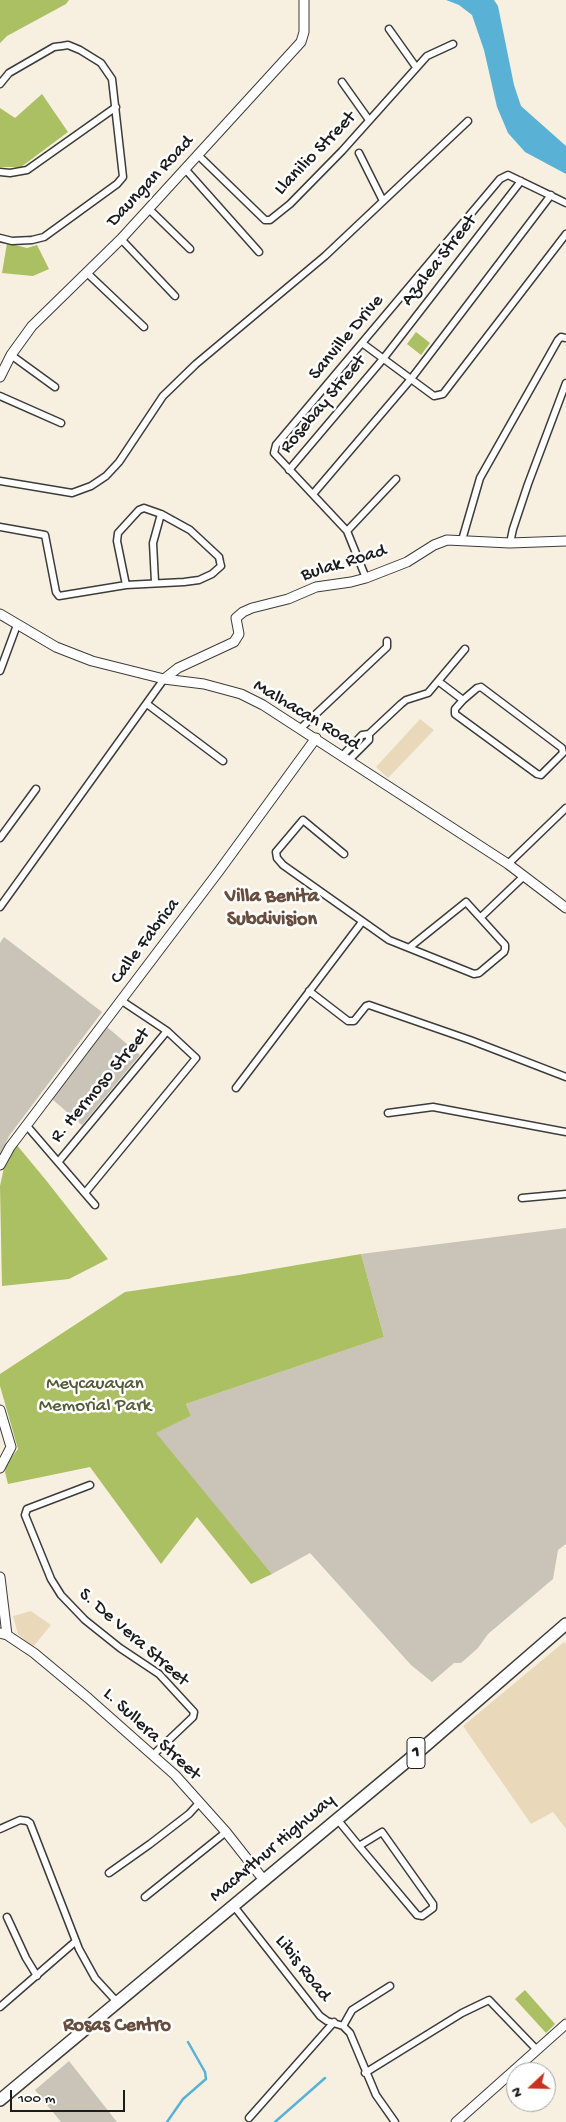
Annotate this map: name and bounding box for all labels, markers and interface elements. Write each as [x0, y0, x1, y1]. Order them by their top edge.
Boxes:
street label: Llanilio Street [270, 107, 362, 201]
street label: Daungan Road [103, 131, 199, 233]
street label: Azalea Street [397, 211, 483, 311]
street label: Sanville Drive [305, 290, 389, 386]
street label: Rosebay Street [276, 351, 372, 459]
street label: Bulak Road [299, 540, 389, 588]
street label: Malhacan Road [248, 675, 364, 757]
district label: Villa Benita Subdivision [225, 886, 319, 933]
street label: Calle Fabrica [106, 895, 186, 989]
street label: R. Hermoso Street [46, 1024, 156, 1148]
park label: Meycauayan Memorial Park [39, 1374, 151, 1418]
street label: S. De Vera Street [73, 1584, 193, 1692]
street label: L. Sullera Street [97, 1684, 205, 1786]
road number: 1 [407, 1738, 425, 1769]
street label: MacArthur Highway [206, 1790, 340, 1908]
street label: Libis Road [269, 1931, 335, 2007]
district label: Rosas Centro [63, 2015, 171, 2039]
north arrow [506, 2062, 556, 2112]
scale bar [12, 2080, 128, 2112]
text: N [508, 2085, 527, 2100]
text: 100 m [18, 2090, 55, 2108]

